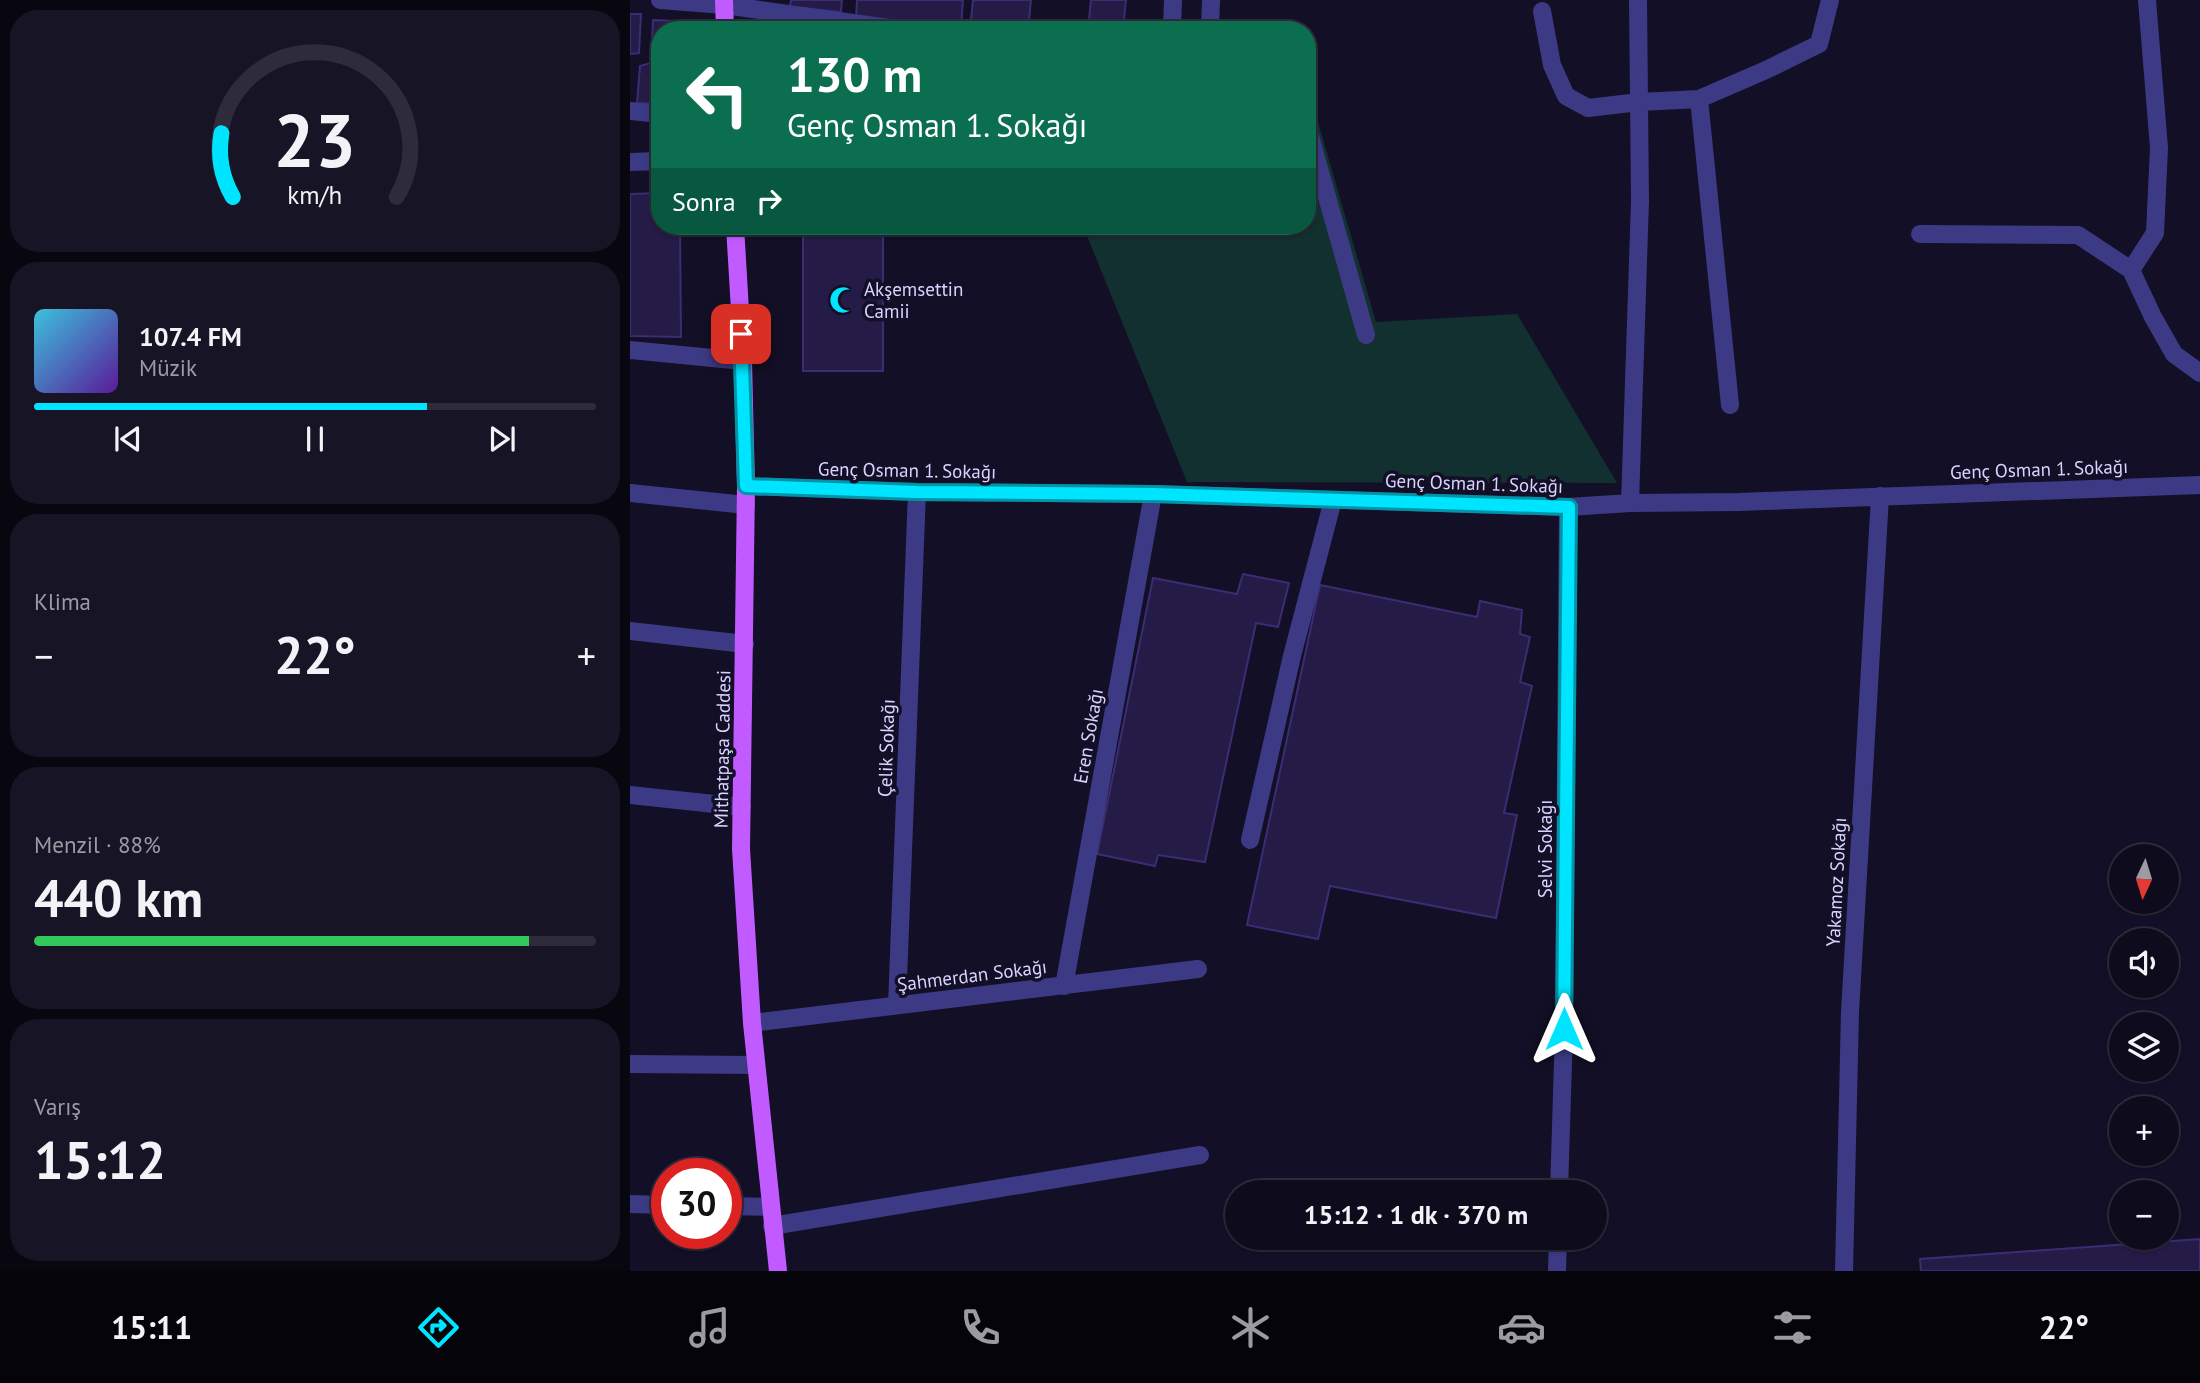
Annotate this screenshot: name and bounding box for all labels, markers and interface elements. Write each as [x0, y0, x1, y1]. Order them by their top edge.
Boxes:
text: 130 m [787, 42, 922, 106]
icon: left [672, 49, 763, 140]
text: 23 [274, 93, 356, 187]
text: Genç Osman 1. Sokağı [787, 104, 1087, 146]
text: km/h [288, 179, 342, 211]
icon: right [750, 182, 788, 220]
text: Sonra [672, 185, 736, 218]
place label: Akşemsettin Camii [864, 277, 963, 323]
mosque icon: Akşemsettin Camii [828, 285, 858, 315]
pin [711, 304, 771, 364]
icon: arrive [722, 315, 760, 353]
text: 107.4 FM [139, 320, 242, 353]
text: Müzik [139, 353, 197, 382]
icon: previous [109, 420, 147, 458]
icon: pause [296, 420, 334, 458]
icon: next [483, 420, 521, 458]
street label: Genç Osman 1. Sokağı [1949, 454, 2129, 484]
street label: Genç Osman 1. Sokağı [818, 456, 996, 484]
street label: Genç Osman 1. Sokağı [1384, 468, 1564, 498]
text: Klima [34, 587, 91, 616]
text: 22° [274, 621, 356, 688]
text: − [34, 631, 53, 680]
text: + [577, 631, 596, 680]
street label: Mithatpaşa Caddesi [709, 670, 735, 828]
street label: Eren Sokağı [1068, 687, 1108, 785]
street label: Çelik Sokağı [872, 699, 900, 797]
street label: Selvi Sokağı [1533, 800, 1557, 898]
street label: Yakamoz Sokağı [1821, 817, 1851, 947]
text: Menzil · 88% [34, 830, 161, 859]
north arrow [2109, 844, 2179, 914]
map controls [2109, 844, 2179, 1250]
text: 440 km [34, 864, 203, 931]
button: sound [2109, 928, 2179, 998]
street label: Şahmerdan Sokağı [896, 954, 1048, 996]
position arrow [1527, 992, 1601, 1066]
button: layers [2109, 1012, 2179, 1082]
text: Varış [34, 1092, 81, 1121]
button: + [2109, 1096, 2179, 1166]
text: 15:12 [34, 1126, 166, 1193]
speed limit sign: 30 [651, 1158, 742, 1249]
button: − [2109, 1180, 2179, 1250]
text: 15:12 · 1 dk · 370 m [1304, 1198, 1528, 1231]
icon: directions [414, 1303, 463, 1352]
icon: music [685, 1303, 734, 1352]
icon: phone [956, 1303, 1005, 1352]
icon: climate [1226, 1303, 1275, 1352]
icon: car [1497, 1303, 1546, 1352]
icon: filters [1768, 1303, 1817, 1352]
text: 15:11 [111, 1306, 192, 1348]
text: 22° [2039, 1306, 2089, 1348]

